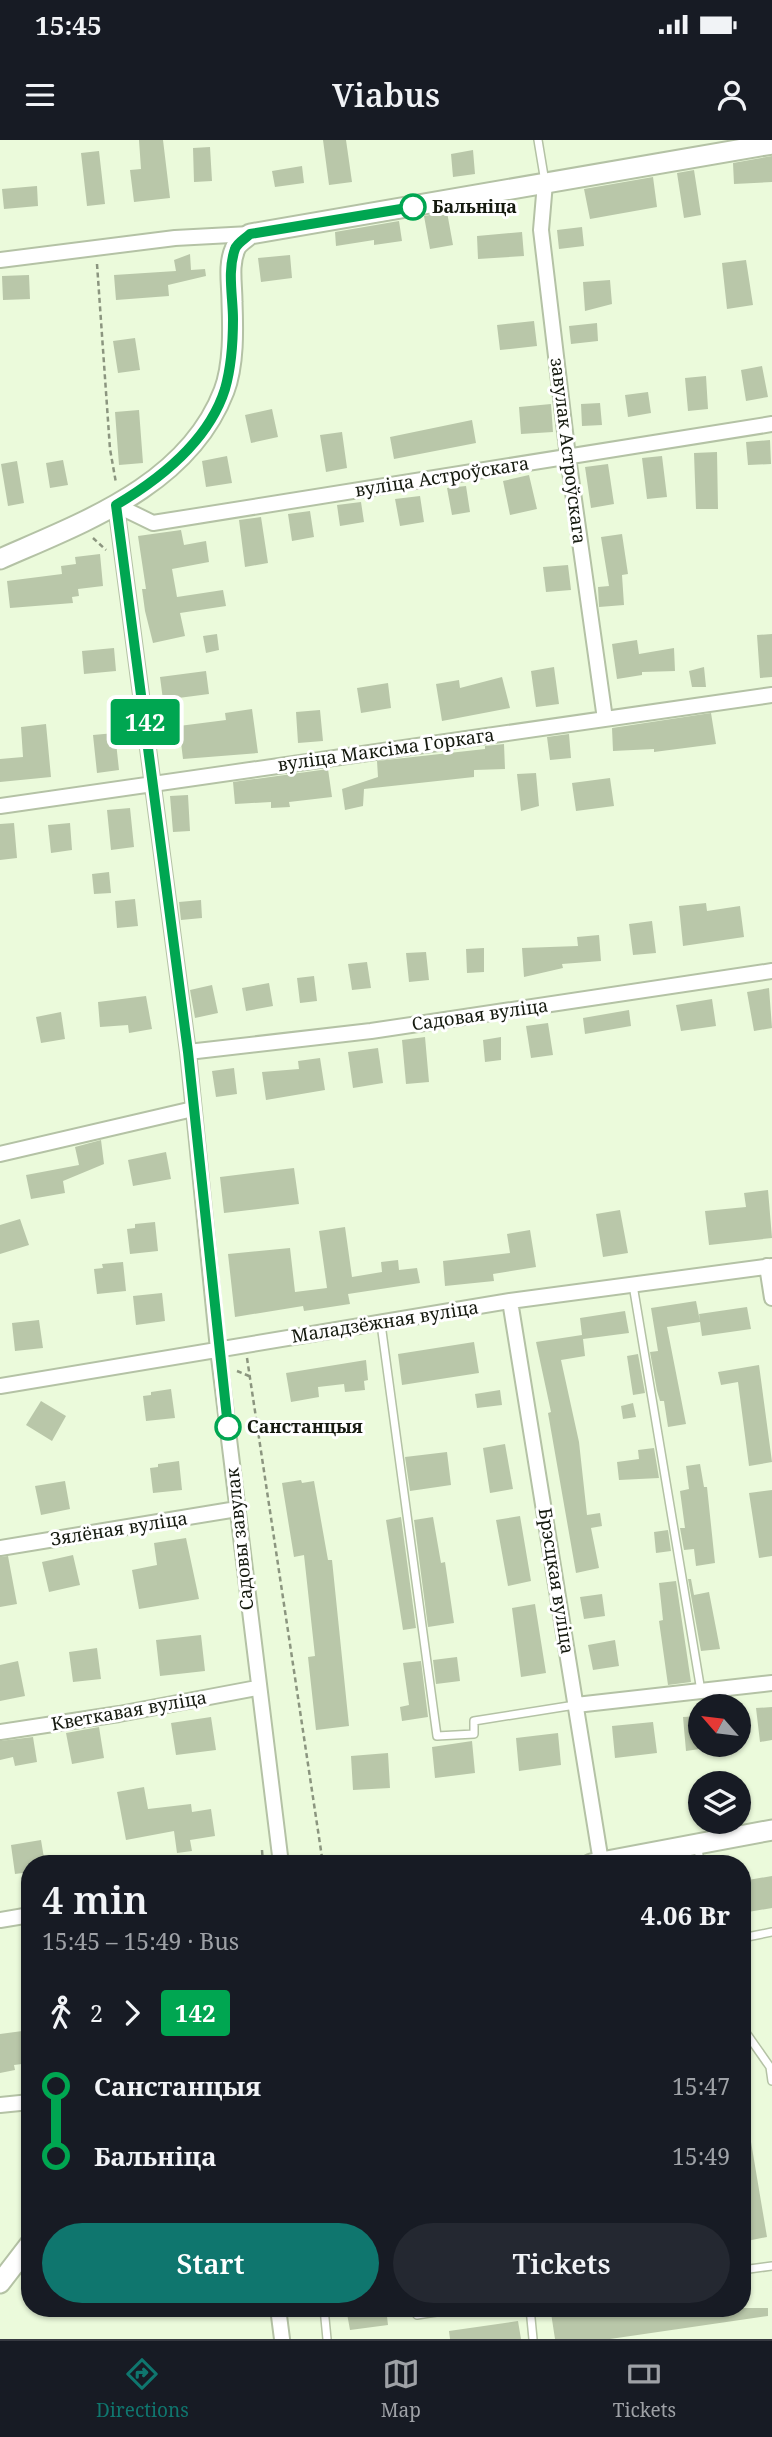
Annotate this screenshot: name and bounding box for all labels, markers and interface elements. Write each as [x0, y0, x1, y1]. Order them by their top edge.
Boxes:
text: 15:45 [35, 7, 102, 43]
text: Viabus [332, 73, 440, 116]
icon: menu [21, 76, 59, 114]
icon: person [713, 76, 751, 114]
marker: Бальніца [400, 194, 426, 220]
place label: Бальніца [432, 194, 517, 218]
street label: завулак Астроўскага [546, 356, 592, 545]
street label: вуліца Астроўскага [353, 450, 531, 502]
line badge: 142 [105, 699, 185, 745]
text: 142 [125, 705, 165, 738]
street label: вуліца Максіма Горкага [276, 722, 496, 776]
street label: Садовая вуліца [410, 993, 550, 1035]
street label: Маладзёжная вуліца [289, 1294, 480, 1348]
marker: Санстанцыя [215, 1414, 241, 1440]
place label: Санстанцыя [247, 1414, 363, 1438]
street label: Садовы завулак [220, 1466, 258, 1612]
street label: Зялёная вуліца [49, 1505, 189, 1551]
street label: Брэсцкая вуліца [534, 1506, 580, 1656]
street label: Кветкавая вуліца [49, 1685, 208, 1736]
north arrow [688, 1694, 751, 1757]
map controls [688, 1694, 751, 1834]
button: layers [688, 1771, 751, 1834]
text: 4 min [42, 1873, 148, 1925]
text: 4.06 Br [640, 1897, 730, 1933]
text: 15:45 – 15:49 · Bus [42, 1925, 239, 1957]
icon: walk [42, 1994, 80, 2032]
icon: forward [113, 1994, 151, 2032]
text: 142 [175, 1996, 216, 2029]
text: 2 [90, 1997, 103, 2029]
text: Санстанцыя [94, 2068, 261, 2104]
text: 15:47 [672, 2070, 730, 2102]
text: Бальніца [94, 2138, 217, 2174]
text: 15:49 [672, 2140, 730, 2172]
button: Start [42, 2223, 379, 2303]
button: Tickets [393, 2223, 730, 2303]
tab: Directions [96, 2355, 189, 2423]
tab: Map [381, 2355, 421, 2423]
tab: Tickets [613, 2355, 676, 2423]

